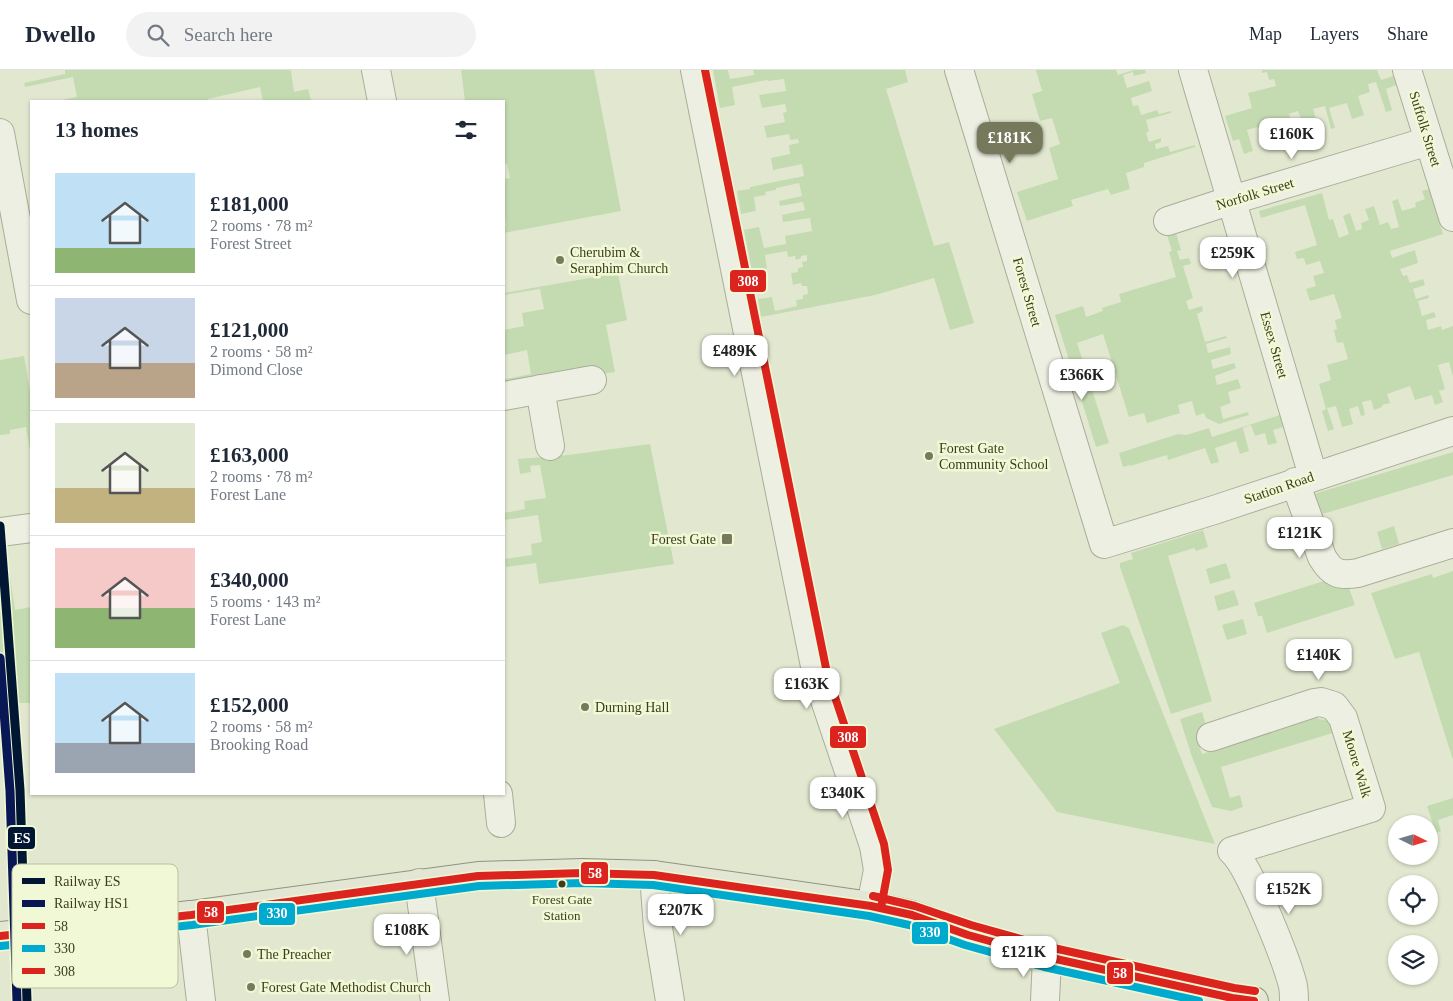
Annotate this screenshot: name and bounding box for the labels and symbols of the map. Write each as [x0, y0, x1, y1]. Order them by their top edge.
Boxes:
street label: Suffolk Street [1406, 90, 1444, 169]
pin: £160K [1257, 118, 1327, 160]
pin: £181K [975, 122, 1045, 164]
street label: Norfolk Street [1214, 175, 1296, 213]
pin: £259K [1198, 236, 1268, 279]
place label: Cherubim & Seraphim Church [570, 245, 668, 276]
marker: Cherubim & Seraphim Church [554, 254, 566, 266]
street label: Forest Street [1010, 256, 1044, 328]
line badge: 308 [729, 269, 767, 293]
text: 308 [738, 274, 759, 289]
street label: Essex Street [1257, 310, 1291, 380]
pin: £489K [700, 334, 770, 377]
pin: £366K [1047, 358, 1117, 401]
place label: Forest Gate Community School [939, 441, 1048, 472]
marker: Forest Gate Community School [923, 450, 935, 462]
street label: Station Road [1242, 469, 1316, 507]
pin: £121K [1265, 516, 1335, 559]
place label: Forest Gate [651, 532, 716, 547]
marker: Forest Gate [720, 532, 734, 546]
pin: £140K [1284, 638, 1354, 681]
pin: £163K [772, 668, 842, 710]
place label: Durning Hall [595, 700, 669, 715]
marker: Durning Hall [579, 701, 591, 713]
line badge: 308 [829, 725, 867, 749]
street label: Moore Walk [1340, 728, 1374, 800]
text: 308 [838, 730, 859, 745]
pin: £340K [808, 776, 878, 819]
north arrow [1388, 815, 1438, 865]
line badge: ES [7, 826, 36, 850]
text: ES [13, 831, 31, 846]
line badge: 58 [580, 861, 609, 885]
legend [12, 864, 178, 988]
text: 58 [588, 866, 602, 881]
pin: £152K [1254, 872, 1324, 915]
text: Railway ES [54, 874, 121, 889]
marker: Forest Gate Station [557, 879, 567, 889]
place label: Forest Gate Station [532, 892, 592, 923]
pin: £207K [646, 894, 716, 936]
text: Railway HS1 [54, 896, 129, 911]
line badge: 58 [196, 900, 225, 924]
line badge: 330 [258, 902, 296, 926]
text: 58 [204, 905, 218, 920]
text: 330 [267, 906, 288, 921]
pin: £108K [372, 914, 442, 956]
text: 58 [54, 919, 68, 934]
line badge: 330 [911, 921, 949, 945]
text: 330 [920, 925, 941, 940]
pin: £121K [989, 936, 1059, 978]
text: 330 [54, 941, 75, 956]
place label: The Preacher [257, 947, 332, 962]
marker: The Preacher [241, 948, 253, 960]
line badge: 58 [1106, 961, 1134, 985]
text: 308 [54, 964, 75, 979]
text: 58 [1113, 966, 1127, 981]
place label: Forest Gate Methodist Church [261, 980, 431, 995]
marker: Forest Gate Methodist Church [245, 981, 257, 993]

